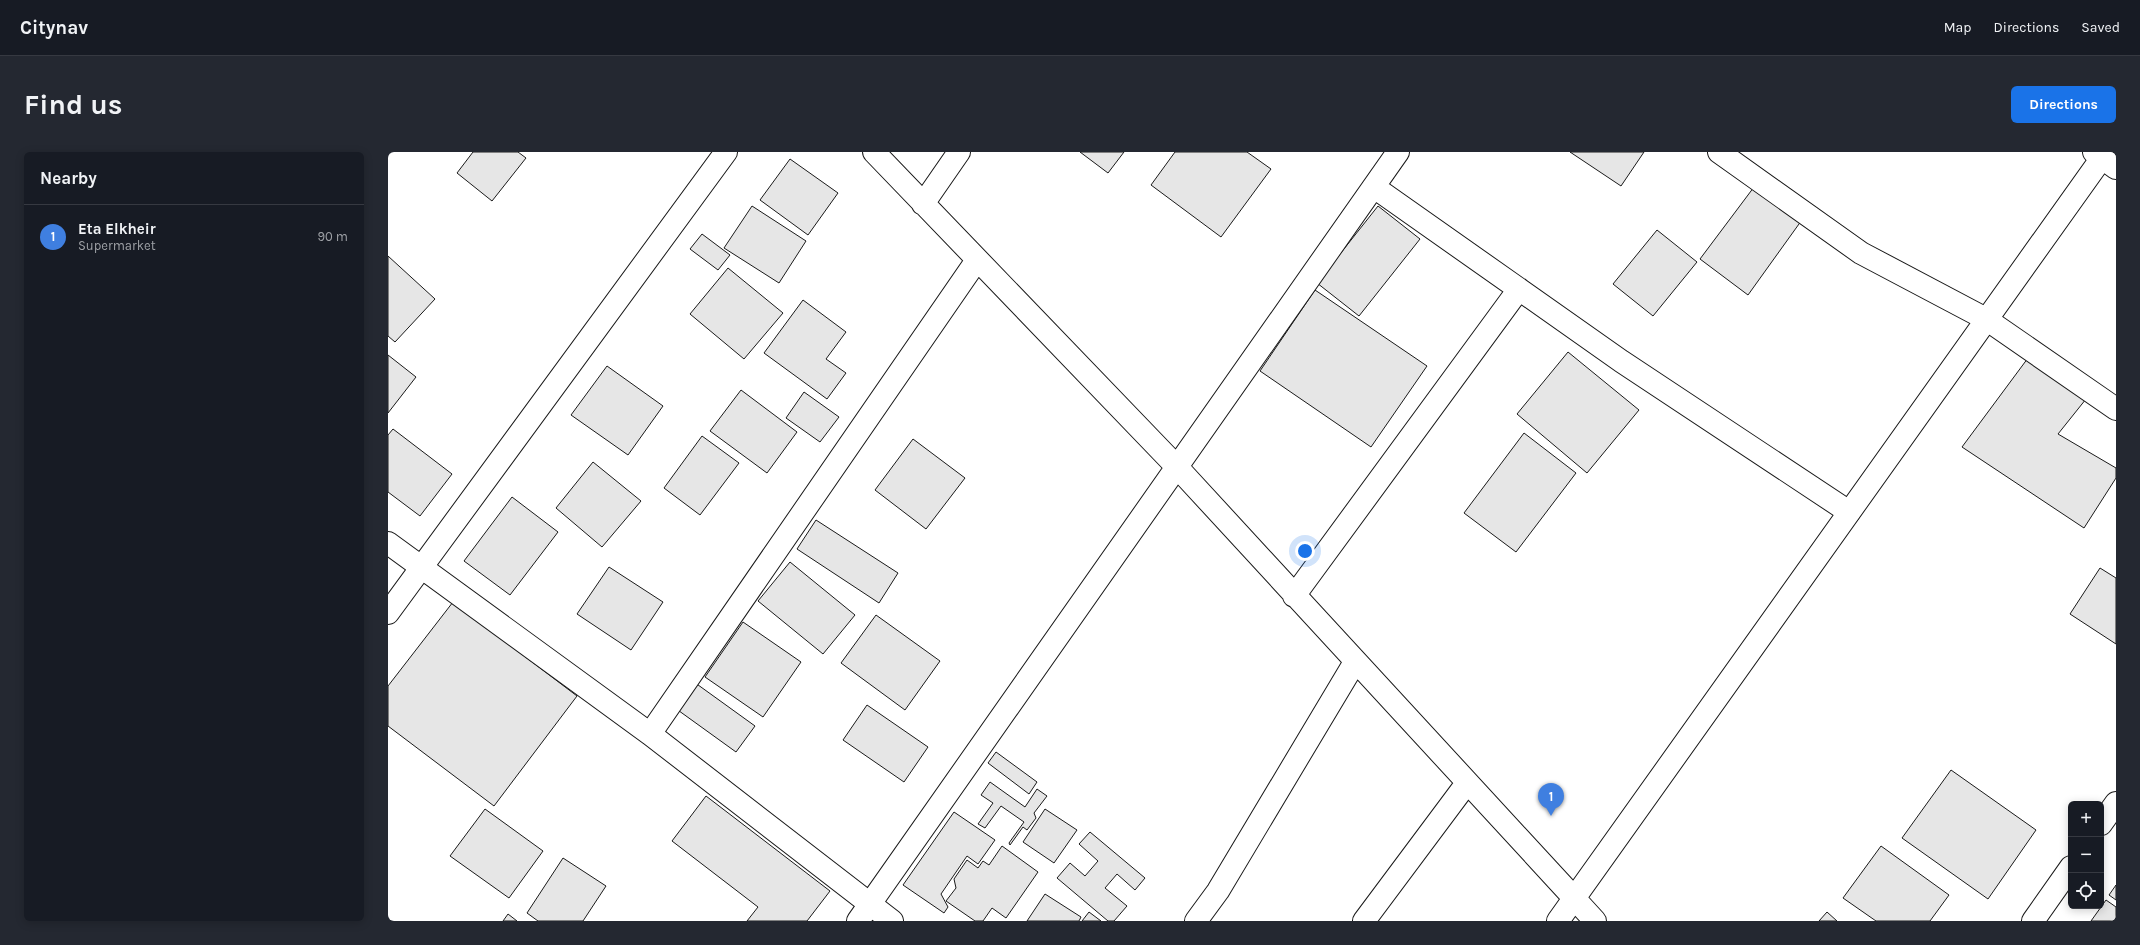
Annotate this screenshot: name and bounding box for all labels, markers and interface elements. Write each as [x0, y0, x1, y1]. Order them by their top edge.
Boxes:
text: Citynav [20, 17, 88, 39]
text: Map [1944, 19, 1972, 36]
text: Directions [1994, 19, 2059, 36]
text: Saved [2081, 19, 2120, 36]
button: Directions [2011, 86, 2116, 123]
text: Find us [24, 88, 123, 121]
text: Nearby [40, 168, 97, 188]
text: Eta Elkheir [78, 220, 156, 238]
text: 1 [51, 229, 55, 244]
text: 90 m [317, 229, 348, 244]
text: Supermarket [78, 238, 156, 253]
your location [1295, 541, 1315, 561]
pin: 1 [1538, 783, 1564, 816]
map controls [2068, 801, 2104, 909]
button: + [2068, 801, 2104, 837]
button: − [2068, 837, 2104, 873]
button: locate [2068, 873, 2104, 909]

